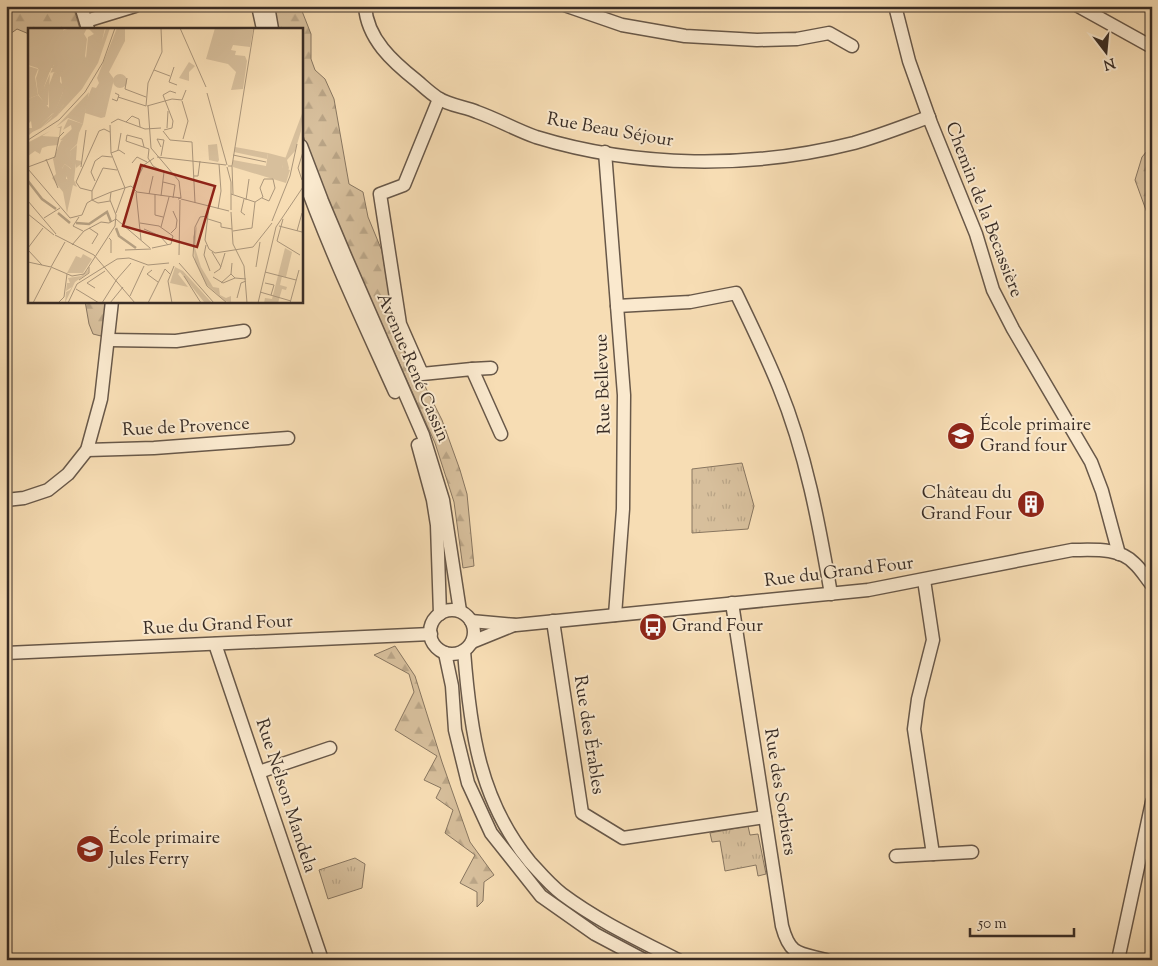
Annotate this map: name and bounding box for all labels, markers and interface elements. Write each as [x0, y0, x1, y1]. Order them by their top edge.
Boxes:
inset map [28, 28, 302, 302]
north arrow [1080, 28, 1130, 78]
text: N [1101, 51, 1117, 74]
street label: Rue Beau Séjour [545, 107, 675, 155]
street label: Chemin de la Becassière [938, 119, 1028, 301]
street label: Avenue René Cassin [369, 289, 455, 447]
street label: Rue Bellevue [589, 333, 619, 435]
street label: Rue de Provence [122, 412, 250, 444]
place label: École primaire Grand four [980, 413, 1091, 460]
school or university icon: École primaire Grand four [946, 421, 976, 451]
place label: Château du Grand Four [921, 481, 1012, 528]
building icon: Château du Grand Four [1016, 489, 1046, 519]
street label: Rue du Grand Four [763, 551, 915, 595]
street label: Rue du Grand Four [142, 609, 294, 643]
bus stop icon: Grand Four [638, 612, 668, 642]
place label: Grand Four [672, 614, 763, 640]
street label: Rue des Érables [566, 674, 610, 796]
street label: Rue Nelson Mandela [248, 716, 322, 876]
street label: Rue des Sorbiers [756, 726, 802, 858]
place label: École primaire Jules Ferry [108, 826, 220, 873]
school or university icon: École primaire Jules Ferry [75, 834, 105, 864]
scale bar [970, 906, 1074, 938]
text: 50 m [977, 914, 1007, 935]

